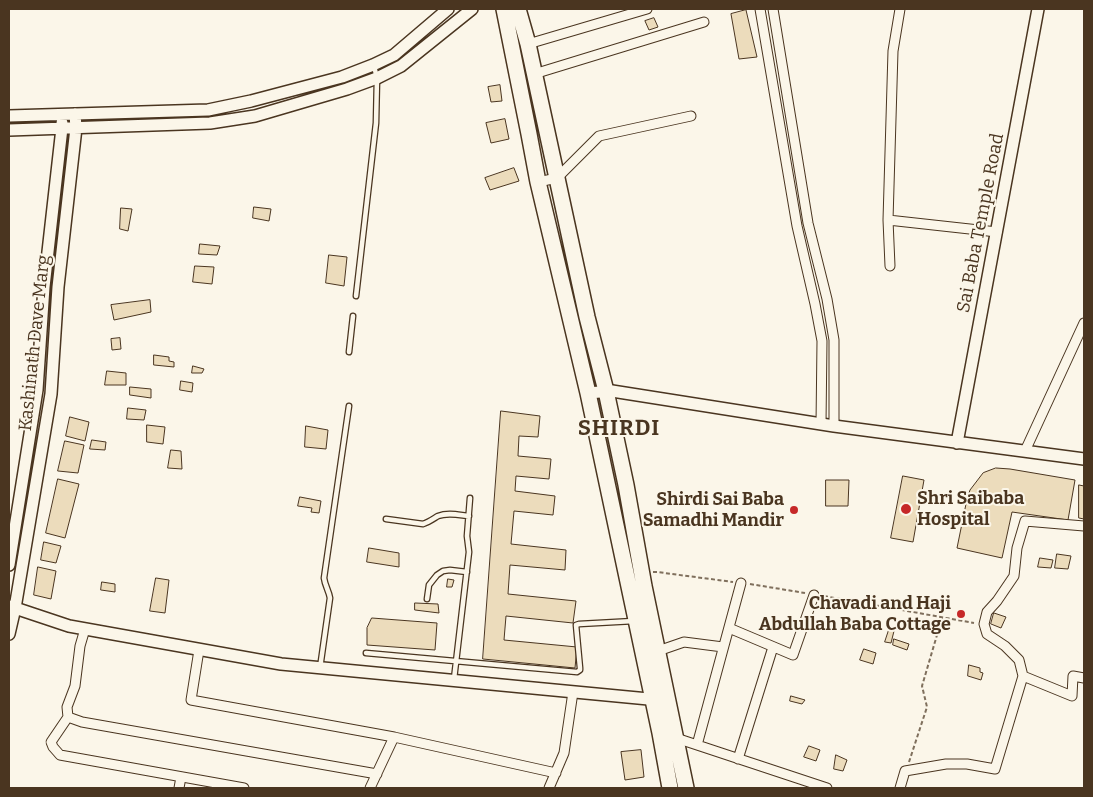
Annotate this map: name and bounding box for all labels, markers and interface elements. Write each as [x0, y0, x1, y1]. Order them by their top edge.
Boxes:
street label: Sai Baba Temple Road [953, 131, 1009, 315]
street label: Kashinath Dave Marg [15, 254, 55, 432]
district label: SHIRDI [577, 416, 661, 442]
place label: Shri Saibaba Hospital [917, 488, 1024, 530]
place label: Shirdi Sai Baba Samadhi Mandir [643, 489, 784, 532]
marker: Shri Saibaba Hospital [899, 502, 913, 516]
marker: Shirdi Sai Baba Samadhi Mandir [788, 504, 800, 516]
place label: Chavadi and Haji Abdullah Baba Cottage [759, 593, 951, 636]
marker: Chavadi and Haji Abdullah Baba Cottage [955, 608, 967, 620]

